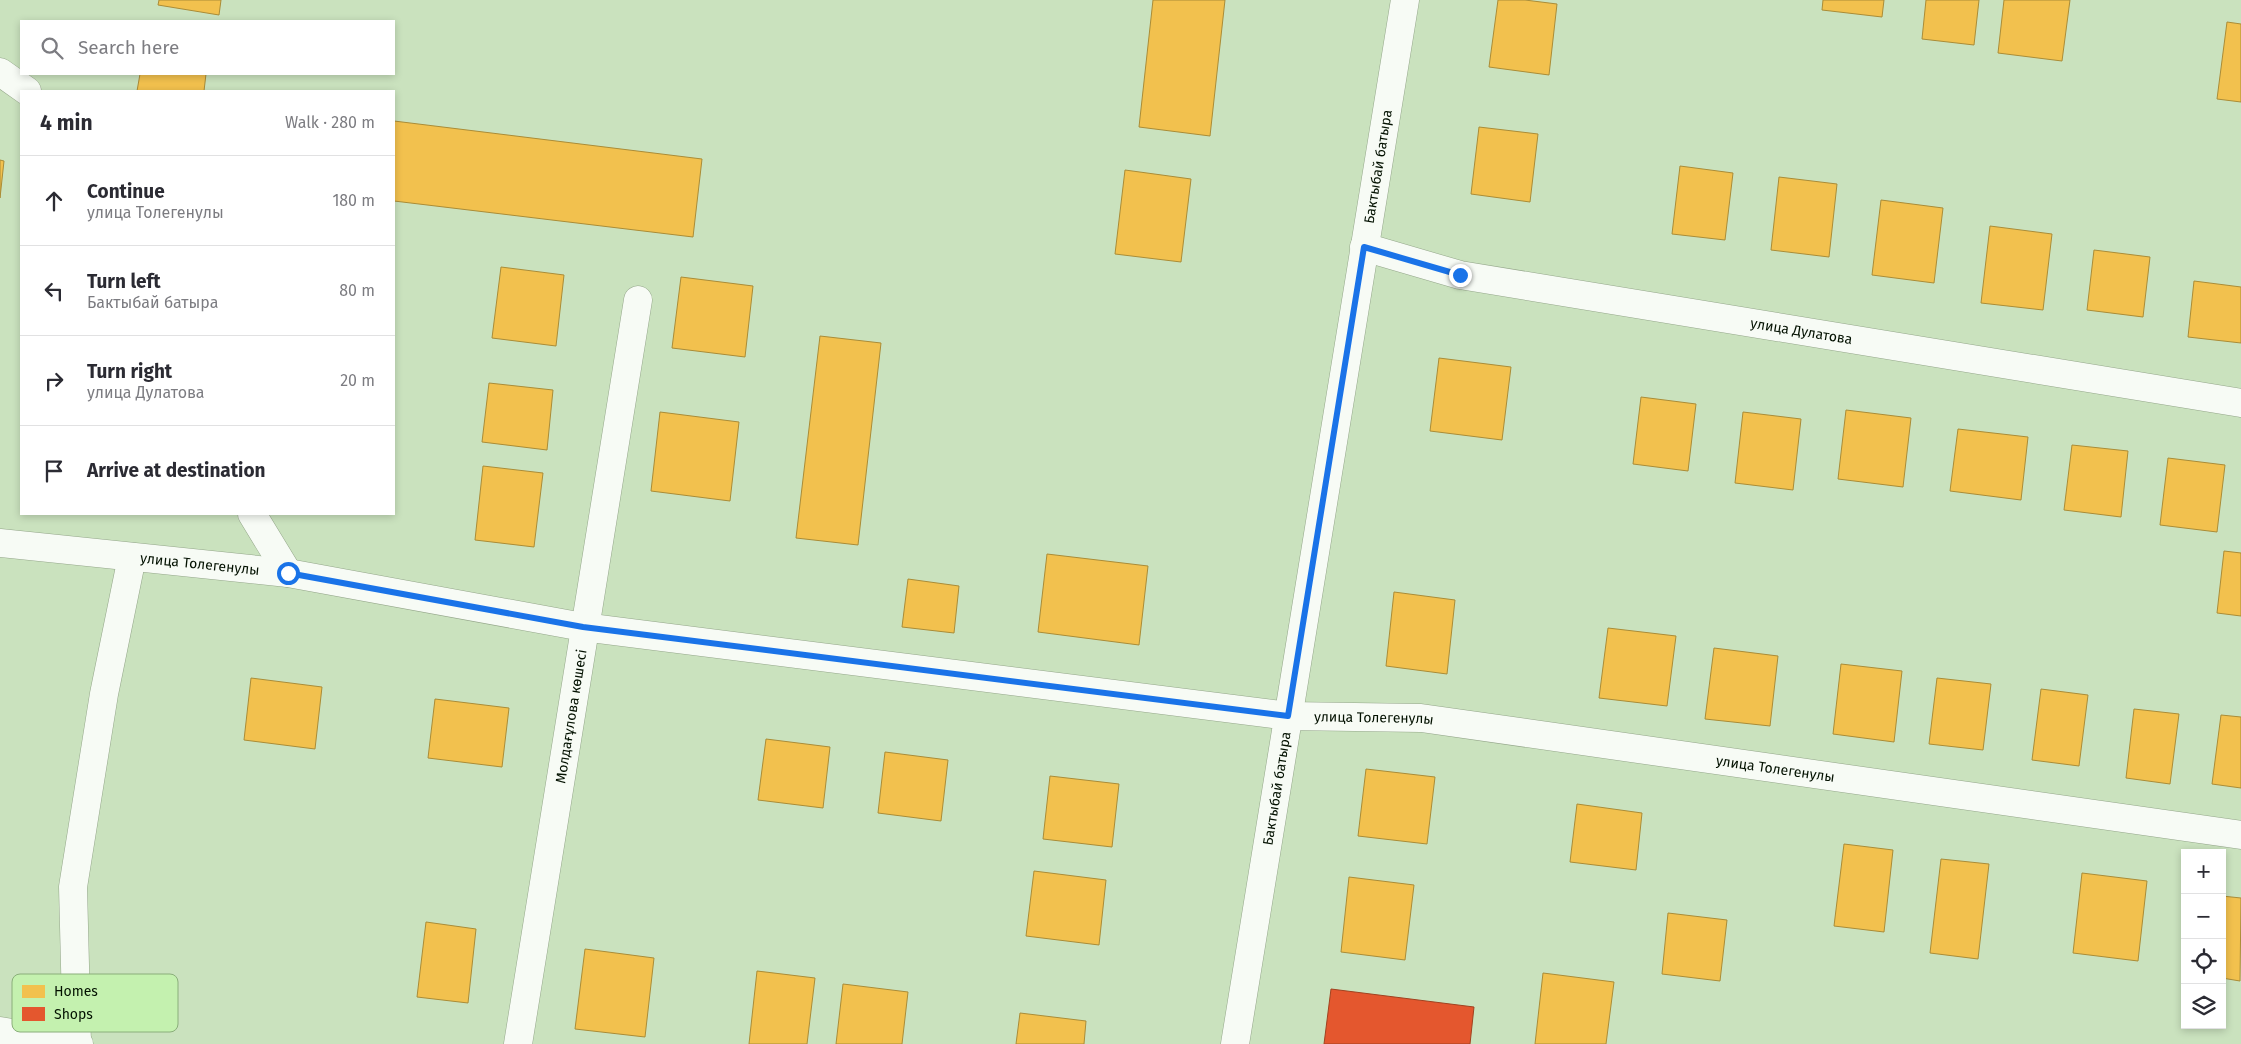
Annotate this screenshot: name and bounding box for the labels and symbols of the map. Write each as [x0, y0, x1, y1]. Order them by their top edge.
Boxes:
street label: Бактыбай батыра [1361, 108, 1396, 225]
route end [1449, 264, 1472, 287]
street label: улица Дулатова [1749, 315, 1854, 348]
street label: улица Толегенулы [139, 550, 260, 579]
route start [277, 562, 300, 585]
street label: Молдағұлова көшесі [552, 648, 591, 785]
street label: улица Толегенулы [1314, 708, 1435, 729]
street label: Бактыбай батыра [1259, 730, 1295, 847]
street label: улица Толегенулы [1715, 752, 1836, 786]
legend [12, 974, 178, 1032]
text: Homes [54, 983, 98, 1000]
text: Shops [54, 1006, 93, 1023]

